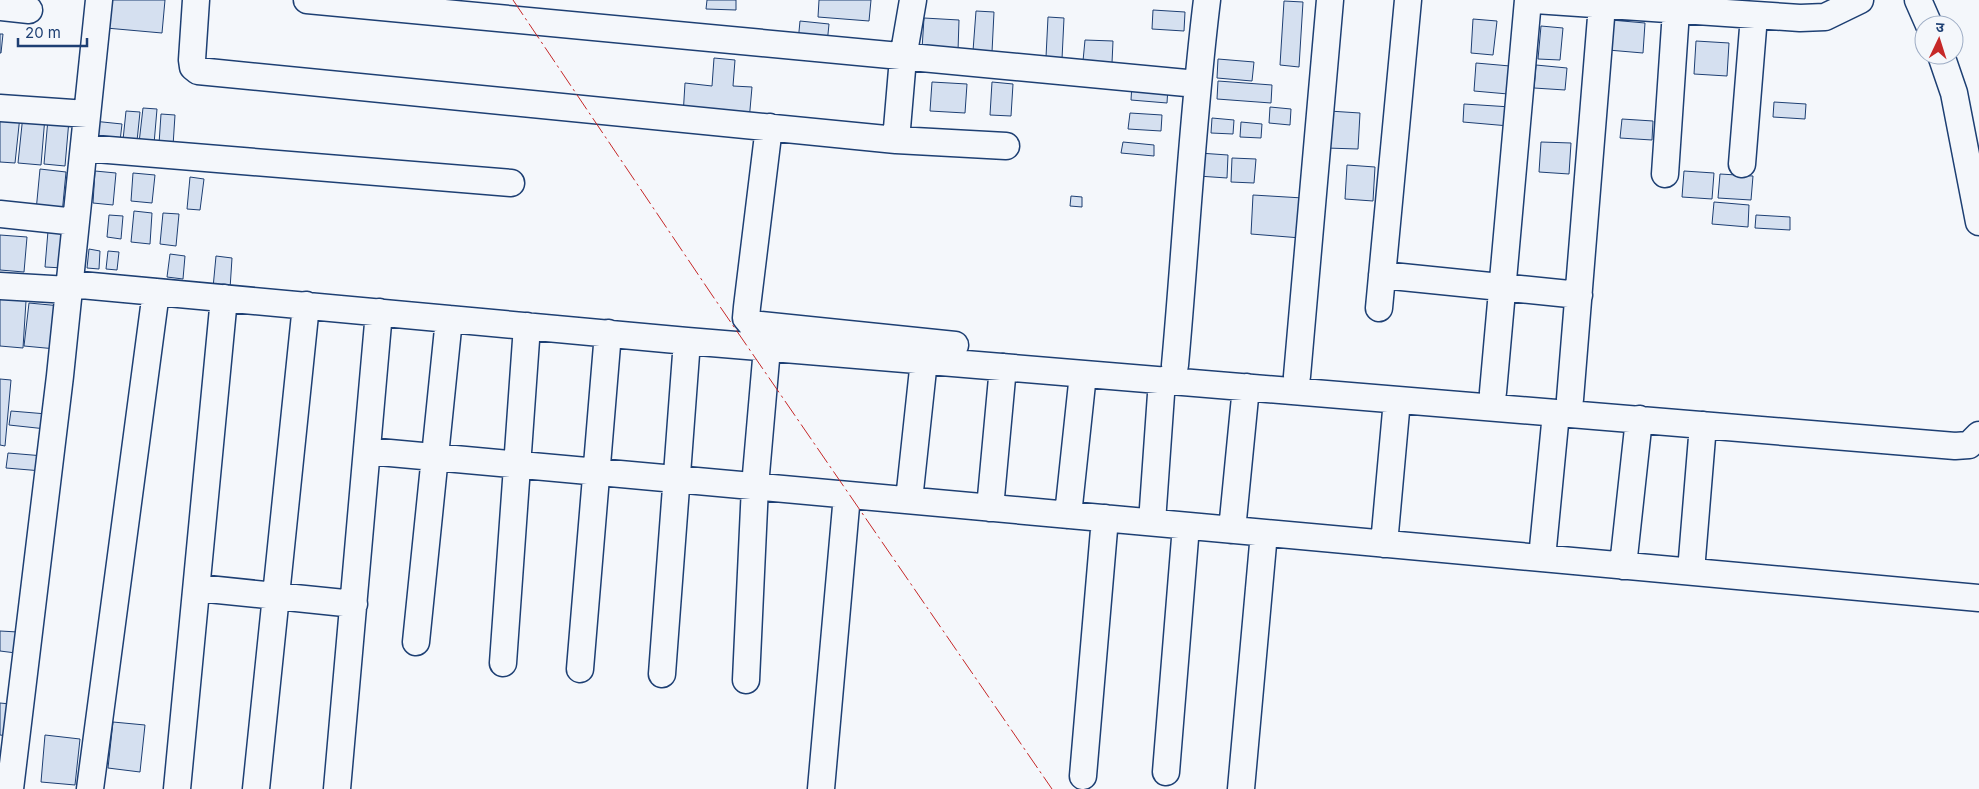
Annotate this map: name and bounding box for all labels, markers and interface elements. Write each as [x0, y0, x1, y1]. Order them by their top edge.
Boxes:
scale bar [18, 15, 86, 47]
north arrow [1914, 15, 1964, 65]
text: उ [1935, 18, 1945, 35]
text: 20 m [25, 23, 61, 42]

